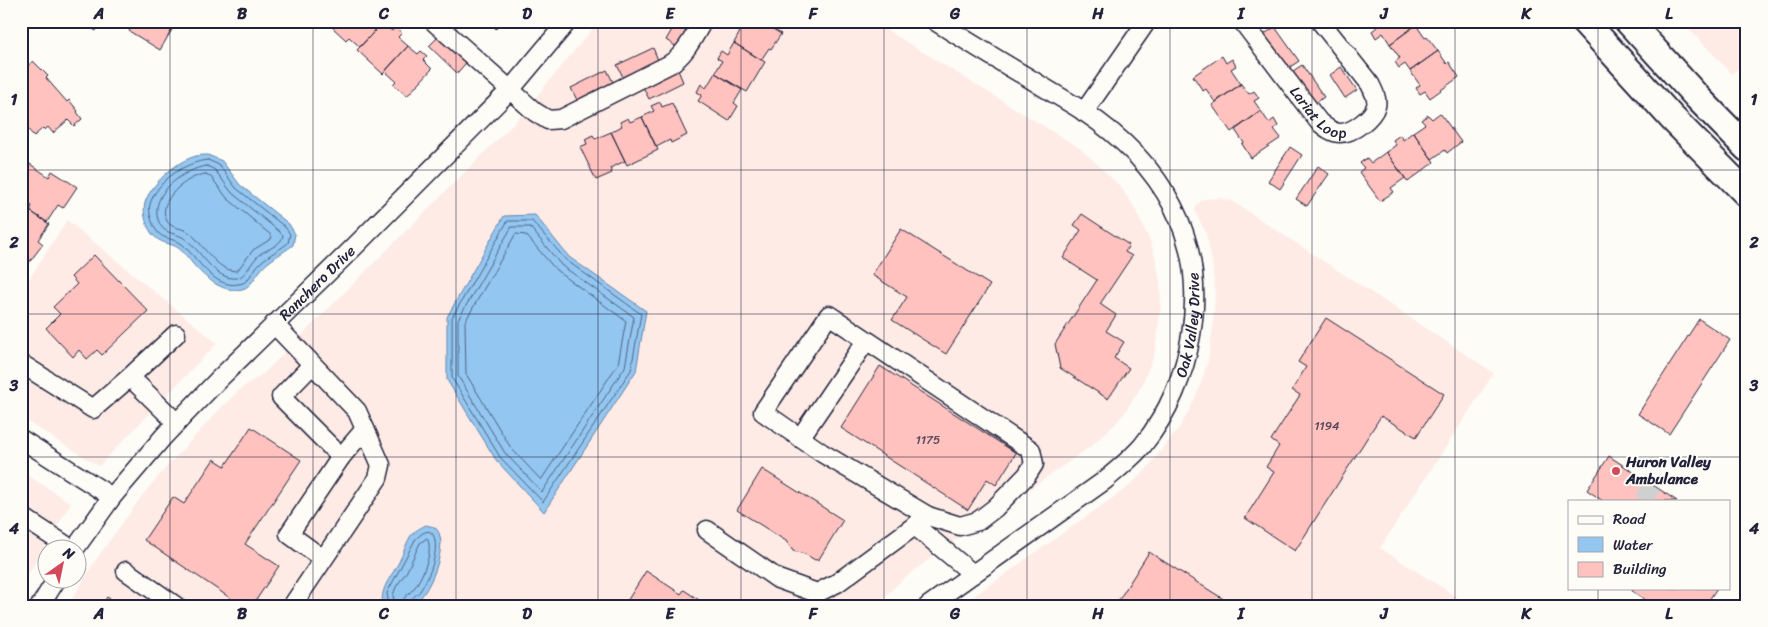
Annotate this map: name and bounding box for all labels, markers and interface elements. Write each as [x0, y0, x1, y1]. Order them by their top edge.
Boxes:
text: A [93, 0, 104, 28]
text: B [237, 0, 248, 28]
text: C [378, 0, 390, 28]
text: D [522, 0, 532, 28]
text: E [666, 0, 676, 28]
text: F [808, 0, 819, 28]
text: G [949, 0, 961, 28]
text: H [1091, 0, 1104, 28]
text: I [1237, 0, 1246, 28]
text: J [1379, 0, 1389, 28]
text: K [1520, 0, 1532, 28]
text: L [1665, 0, 1673, 28]
street label: Lariat Loop [1283, 80, 1348, 146]
text: 1 [11, 85, 18, 114]
text: 1 [1751, 85, 1758, 114]
text: 2 [8, 228, 19, 257]
text: 2 [1748, 228, 1759, 257]
street label: Ranchero Drive [273, 239, 362, 327]
street label: Oak Valley Drive [1168, 271, 1207, 381]
text: 3 [9, 371, 19, 400]
text: 3 [1749, 371, 1759, 400]
house number: 1194 [1314, 415, 1340, 437]
house number: 1175 [916, 429, 940, 451]
place label: Huron Valley Ambulance [1625, 449, 1712, 492]
marker: Huron Valley Ambulance [1610, 465, 1622, 477]
legend [1568, 500, 1730, 590]
text: Road [1613, 506, 1646, 532]
text: 4 [8, 514, 19, 543]
text: 4 [1748, 514, 1759, 543]
text: Water [1613, 532, 1653, 558]
north arrow [38, 540, 88, 590]
text: N [57, 540, 80, 567]
text: Building [1613, 556, 1667, 582]
text: A [93, 599, 104, 627]
text: B [237, 599, 248, 627]
text: C [378, 599, 390, 627]
text: D [522, 599, 532, 627]
text: E [666, 599, 676, 627]
text: F [808, 599, 819, 627]
text: G [949, 599, 961, 627]
text: H [1091, 599, 1104, 627]
text: I [1237, 599, 1246, 627]
text: J [1379, 599, 1389, 627]
text: K [1520, 599, 1532, 627]
text: L [1665, 599, 1673, 627]

